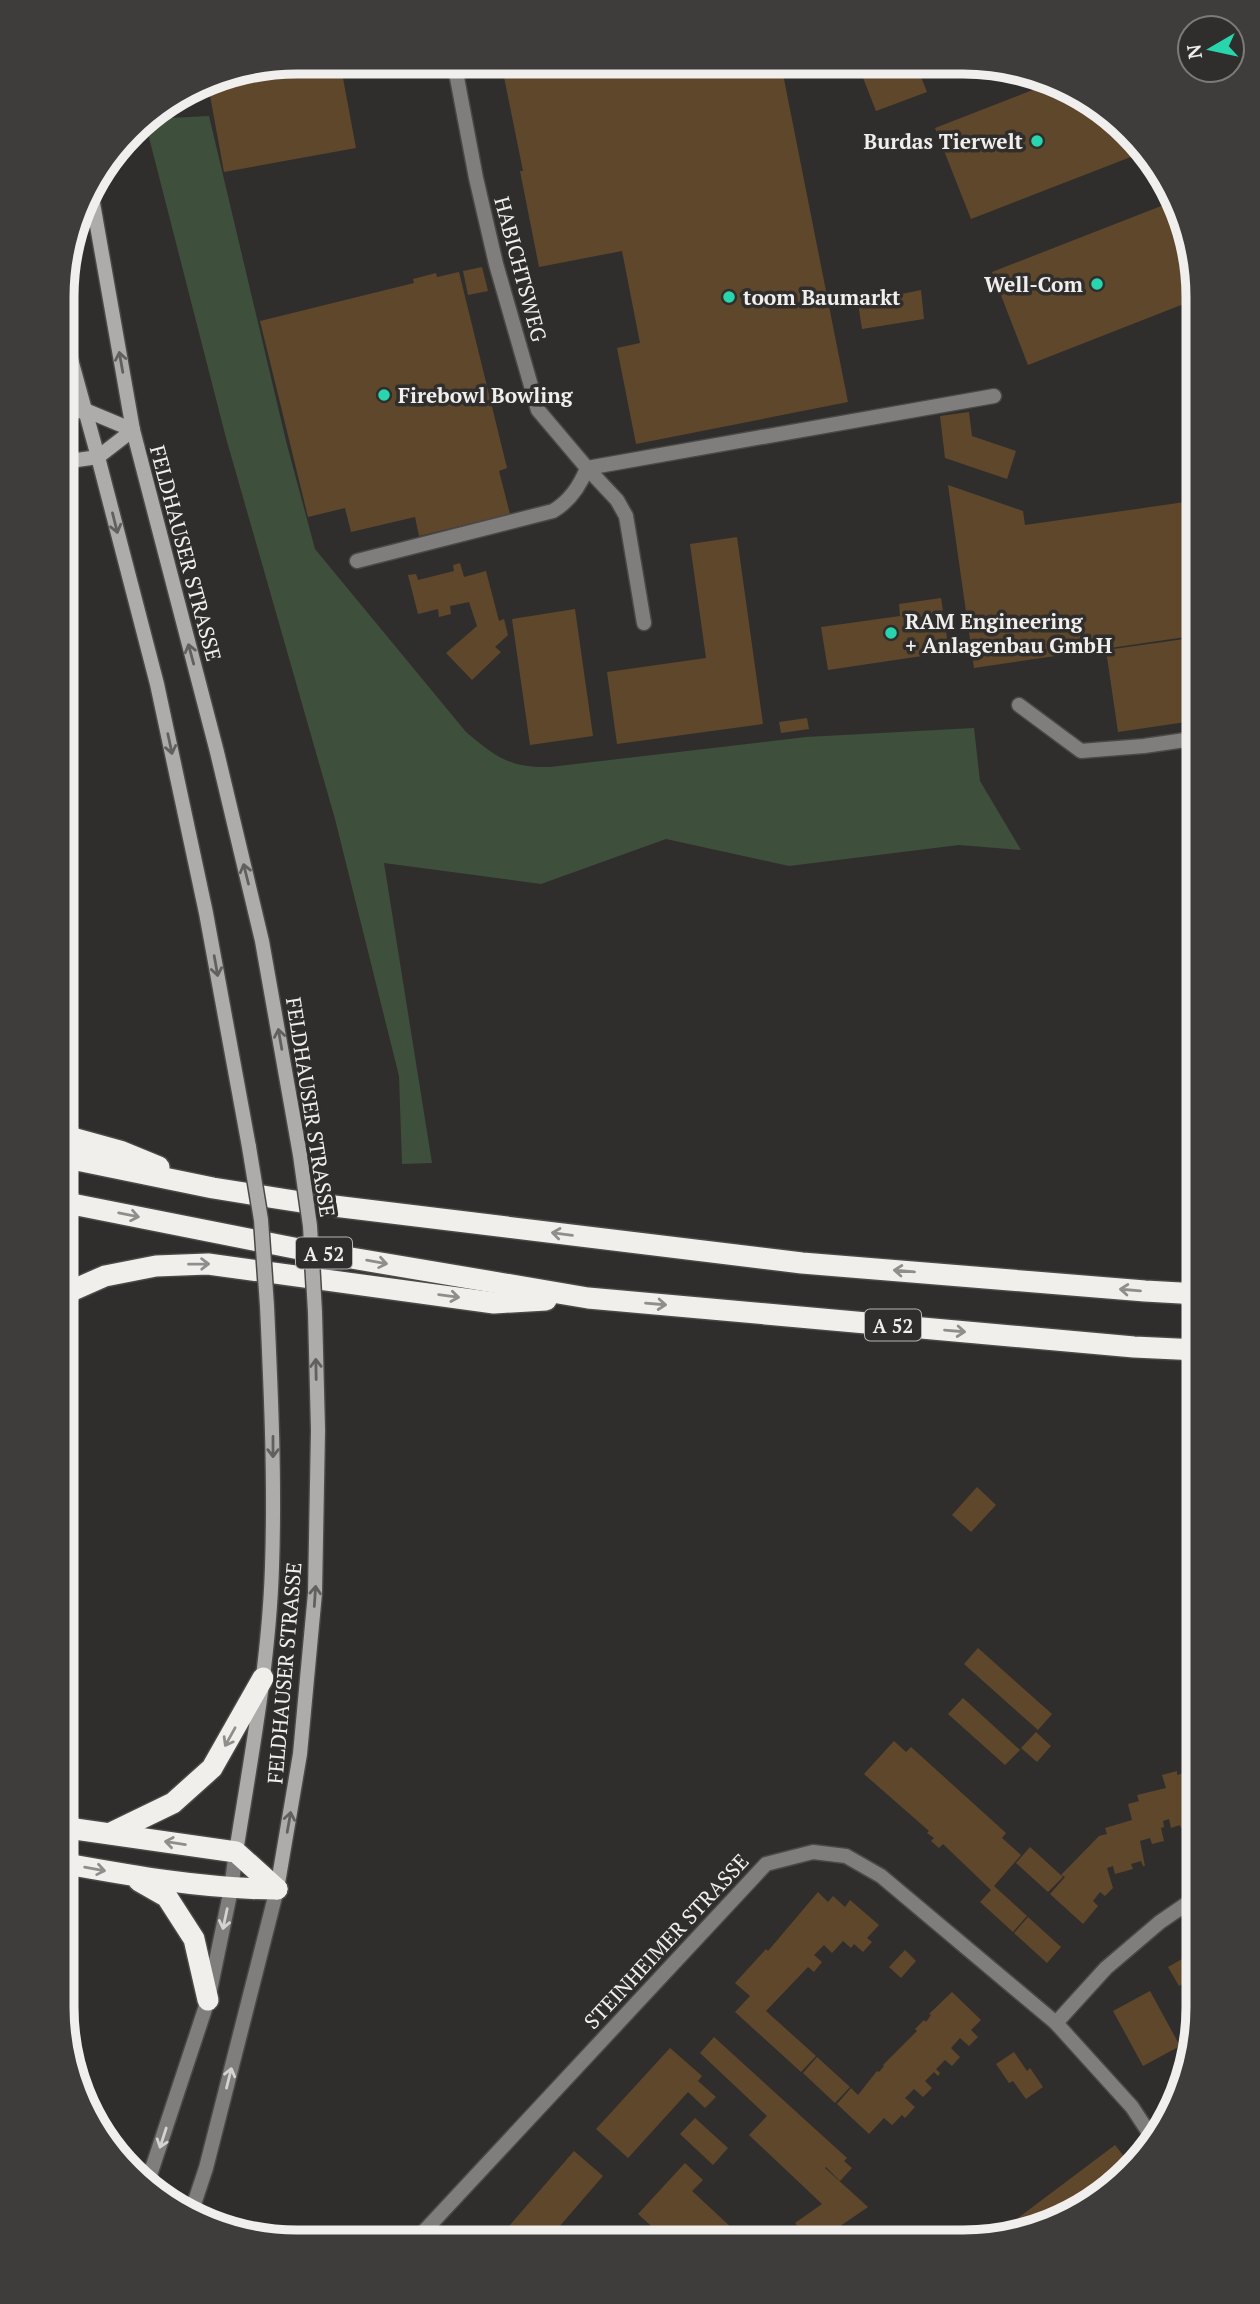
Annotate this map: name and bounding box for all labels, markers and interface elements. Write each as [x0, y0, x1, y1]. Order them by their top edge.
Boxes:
north arrow [1176, 14, 1246, 84]
text: N [1180, 42, 1207, 61]
place label: Burdas Tierwelt [864, 127, 1024, 155]
marker: Burdas Tierwelt [1029, 133, 1045, 149]
street label: HABICHTSWEG [488, 193, 554, 345]
place label: Well-Com [984, 270, 1084, 298]
marker: Well-Com [1089, 276, 1105, 292]
place label: toom Baumarkt [743, 283, 901, 311]
marker: toom Baumarkt [721, 289, 737, 305]
one-way arrow [114, 351, 127, 374]
place label: Firebowl Bowling [398, 381, 574, 409]
marker: Firebowl Bowling [376, 387, 392, 403]
street label: FELDHAUSER STRASSE [144, 442, 228, 664]
one-way arrow [109, 511, 122, 533]
place label: RAM Engineering + Anlagenbau GmbH [905, 607, 1112, 659]
marker: RAM Engineering + Anlagenbau GmbH [883, 625, 899, 641]
one-way arrow [183, 643, 196, 665]
one-way arrow [164, 732, 177, 754]
one-way arrow [239, 864, 252, 886]
one-way arrow [210, 954, 223, 977]
street label: FELDHAUSER STRASSE [280, 995, 342, 1219]
one-way arrow [272, 1028, 286, 1051]
one-way arrow [117, 1209, 140, 1222]
one-way arrow [551, 1227, 574, 1240]
road number: A 52 [296, 1238, 352, 1268]
one-way arrow [365, 1256, 387, 1269]
one-way arrow [187, 1258, 210, 1271]
one-way arrow [893, 1264, 915, 1277]
one-way arrow [1120, 1283, 1142, 1296]
one-way arrow [437, 1290, 459, 1303]
one-way arrow [644, 1298, 666, 1311]
road number: A 52 [865, 1310, 921, 1340]
one-way arrow [944, 1325, 966, 1338]
one-way arrow [310, 1357, 323, 1380]
one-way arrow [266, 1435, 280, 1458]
street label: FELDHAUSER STRASSE [260, 1561, 308, 1785]
one-way arrow [308, 1585, 321, 1608]
one-way arrow [223, 1726, 236, 1747]
one-way arrow [283, 1811, 296, 1834]
one-way arrow [164, 1836, 187, 1849]
street label: STEINHEIMER STRASSE [577, 1847, 755, 2035]
one-way arrow [83, 1863, 105, 1876]
one-way arrow [218, 1907, 232, 1930]
one-way arrow [223, 2067, 236, 2090]
one-way arrow [156, 2126, 168, 2148]

